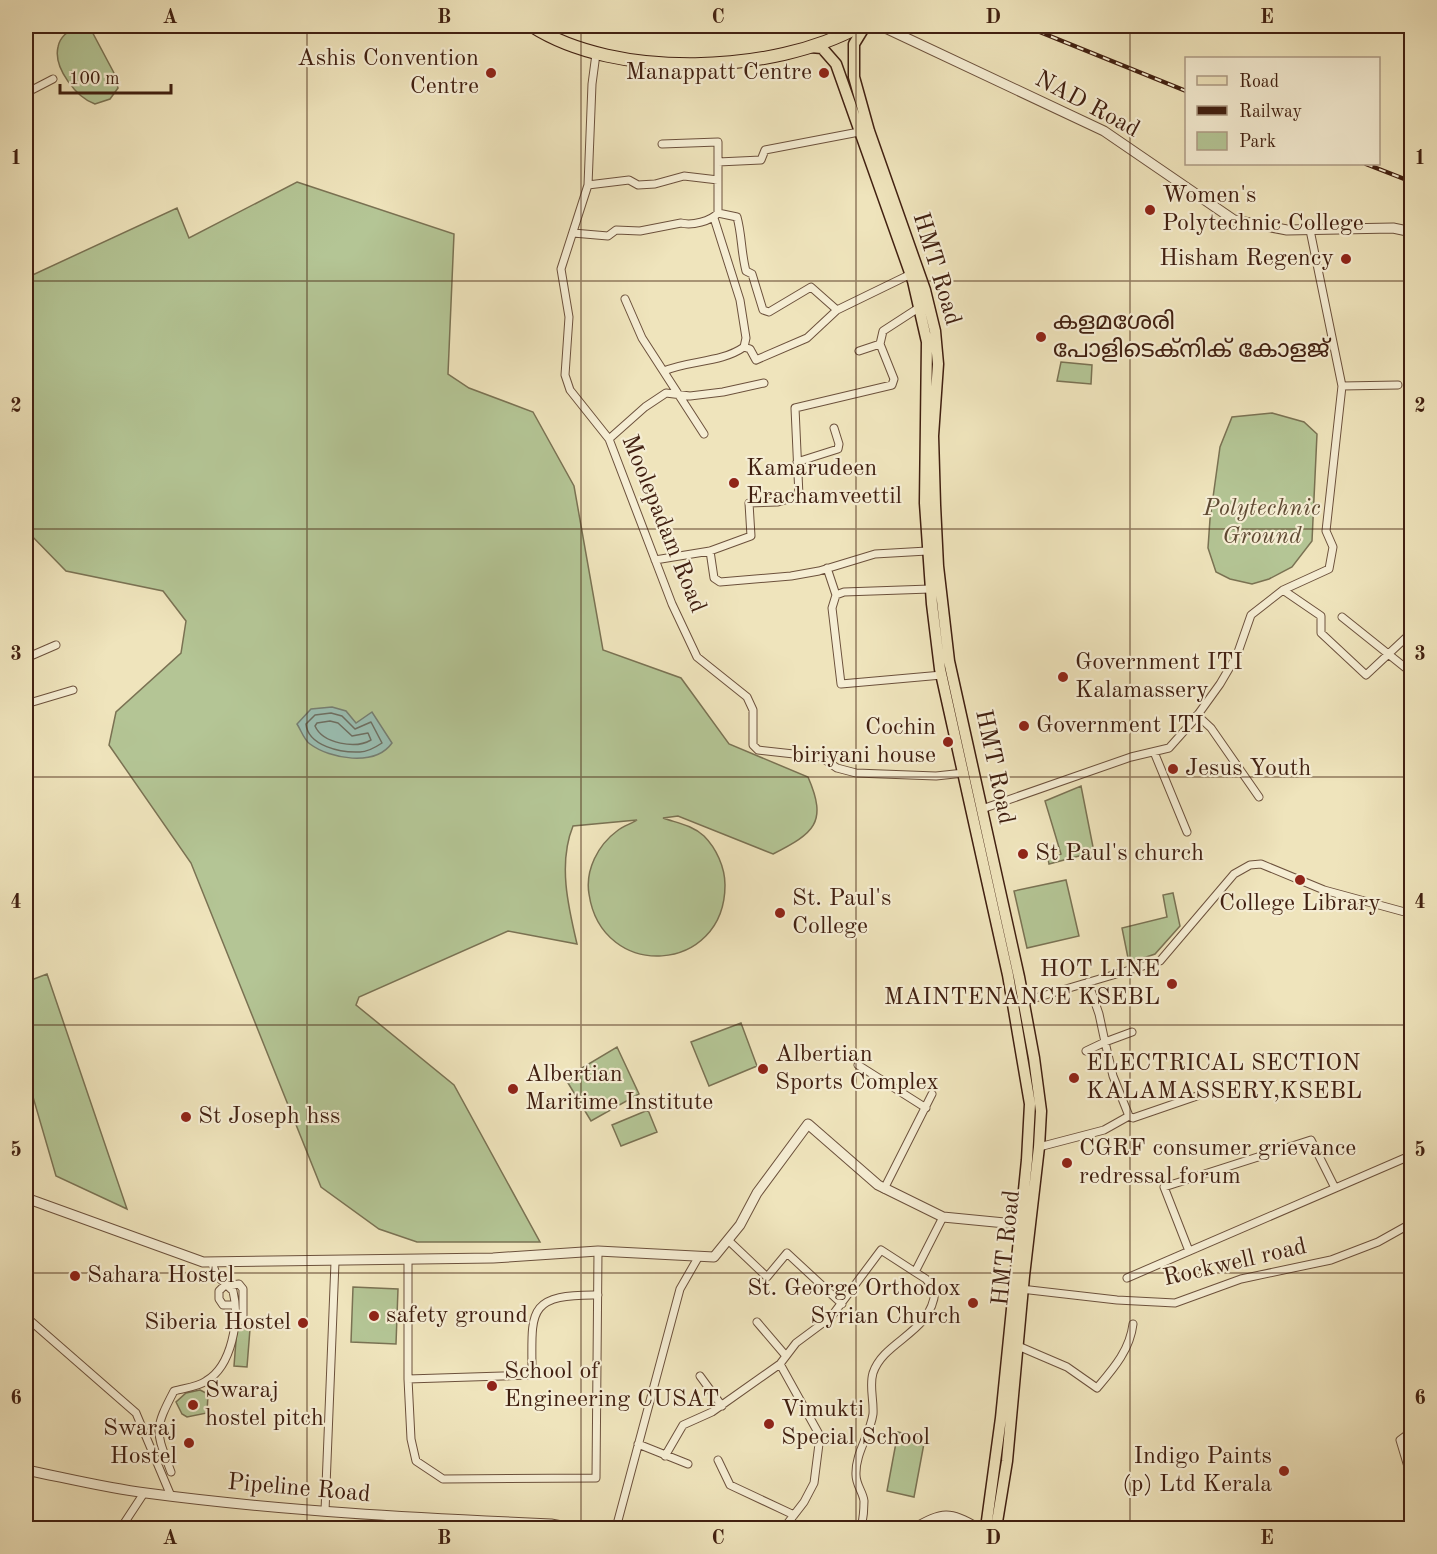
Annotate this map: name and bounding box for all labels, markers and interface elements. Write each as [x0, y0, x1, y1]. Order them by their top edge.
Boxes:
text: A [162, 8, 178, 28]
text: B [437, 8, 451, 28]
text: C [711, 8, 725, 28]
text: D [985, 8, 1001, 28]
text: E [1260, 8, 1274, 28]
place label: Ashis Convention Centre [297, 47, 479, 99]
scale bar [60, 57, 171, 95]
legend [1185, 57, 1380, 165]
place label: Manappatt Centre [626, 61, 812, 85]
marker: Ashis Convention Centre [484, 66, 498, 80]
marker: Manappatt Centre [817, 66, 831, 80]
street label: NAD Road [1031, 67, 1143, 143]
text: 100 m [69, 70, 120, 88]
text: Road [1239, 73, 1279, 91]
text: Railway [1239, 103, 1302, 121]
text: Park [1239, 133, 1276, 151]
text: 1 [10, 149, 22, 169]
text: 1 [1414, 149, 1426, 169]
place label: Women's Polytechnic College [1162, 184, 1364, 236]
marker: Women's Polytechnic College [1143, 203, 1157, 217]
street label: HMT Road [908, 210, 964, 328]
place label: Hisham Regency [1159, 247, 1334, 271]
marker: Hisham Regency [1339, 252, 1353, 266]
place label: കളമശേരി പോളിടെക്നിക് കോളജ് [1053, 309, 1331, 363]
marker: കളമശേരി പോളിടെക്നിക് കോളജ് [1034, 330, 1048, 344]
text: 2 [10, 397, 22, 417]
text: 2 [1414, 397, 1426, 417]
street label: Moolepadam Road [616, 432, 710, 616]
place label: Kamarudeen Erachamveettil [746, 457, 902, 509]
marker: Kamarudeen Erachamveettil [727, 476, 741, 490]
park label: Polytechnic Ground [1202, 497, 1321, 549]
text: 3 [10, 645, 22, 665]
text: 3 [1414, 645, 1426, 665]
place label: Government ITI Kalamassery [1075, 651, 1243, 703]
marker: Government ITI Kalamassery [1056, 670, 1070, 684]
street label: HMT Road [970, 708, 1018, 826]
place label: Government ITI [1036, 714, 1204, 738]
place label: Cochin biriyani house [792, 716, 936, 768]
marker: Government ITI [1017, 719, 1031, 733]
marker: Cochin biriyani house [941, 735, 955, 749]
place label: Jesus Youth [1185, 757, 1311, 781]
marker: Jesus Youth [1166, 762, 1180, 776]
place label: St Paul's church [1035, 842, 1204, 866]
marker: St Paul's church [1016, 847, 1030, 861]
marker: College Library [1293, 873, 1307, 887]
place label: St. Paul's College [792, 887, 891, 939]
place label: College Library [1219, 892, 1381, 916]
text: 4 [10, 893, 22, 913]
text: 4 [1414, 893, 1426, 913]
marker: St. Paul's College [773, 906, 787, 920]
place label: HOT LINE MAINTENANCE KSEBL [884, 958, 1160, 1010]
marker: HOT LINE MAINTENANCE KSEBL [1165, 977, 1179, 991]
place label: Albertian Sports Complex [775, 1043, 939, 1095]
place label: ELECTRICAL SECTION KALAMASSERY,KSEBL [1086, 1052, 1362, 1104]
marker: Albertian Sports Complex [756, 1062, 770, 1076]
place label: Albertian Maritime Institute [525, 1063, 713, 1115]
marker: ELECTRICAL SECTION KALAMASSERY,KSEBL [1067, 1071, 1081, 1085]
marker: Albertian Maritime Institute [506, 1082, 520, 1096]
place label: St Joseph hss [198, 1105, 340, 1129]
marker: St Joseph hss [179, 1110, 193, 1124]
place label: CGRF consumer grievance redressal forum [1079, 1137, 1356, 1189]
text: 5 [10, 1140, 22, 1161]
text: 5 [1414, 1140, 1426, 1161]
marker: CGRF consumer grievance redressal forum [1060, 1156, 1074, 1170]
street label: HMT Road [989, 1189, 1025, 1307]
street label: Rockwell road [1161, 1235, 1309, 1291]
place label: Sahara Hostel [87, 1264, 234, 1288]
marker: Sahara Hostel [68, 1269, 82, 1283]
place label: St. George Orthodox Syrian Church [747, 1277, 961, 1329]
marker: St. George Orthodox Syrian Church [966, 1296, 980, 1310]
place label: safety ground [386, 1304, 528, 1328]
marker: safety ground [367, 1309, 381, 1323]
place label: Siberia Hostel [144, 1311, 291, 1335]
marker: Siberia Hostel [296, 1316, 310, 1330]
place label: School of Engineering CUSAT [504, 1360, 719, 1412]
place label: Swaraj hostel pitch [205, 1379, 324, 1431]
marker: School of Engineering CUSAT [485, 1379, 499, 1393]
text: 6 [10, 1389, 22, 1409]
text: 6 [1414, 1389, 1426, 1409]
marker: Swaraj hostel pitch [186, 1398, 200, 1412]
place label: Vimukti Special School [781, 1398, 930, 1450]
place label: Swaraj Hostel [103, 1417, 177, 1469]
marker: Vimukti Special School [762, 1417, 776, 1431]
marker: Swaraj Hostel [182, 1436, 196, 1450]
place label: Indigo Paints (p) Ltd Kerala [1122, 1445, 1272, 1497]
marker: Indigo Paints (p) Ltd Kerala [1277, 1464, 1291, 1478]
street label: Pipeline Road [227, 1471, 371, 1507]
text: A [162, 1529, 178, 1549]
text: B [437, 1529, 451, 1549]
text: C [711, 1529, 725, 1549]
text: D [985, 1529, 1001, 1549]
text: E [1260, 1529, 1274, 1549]

